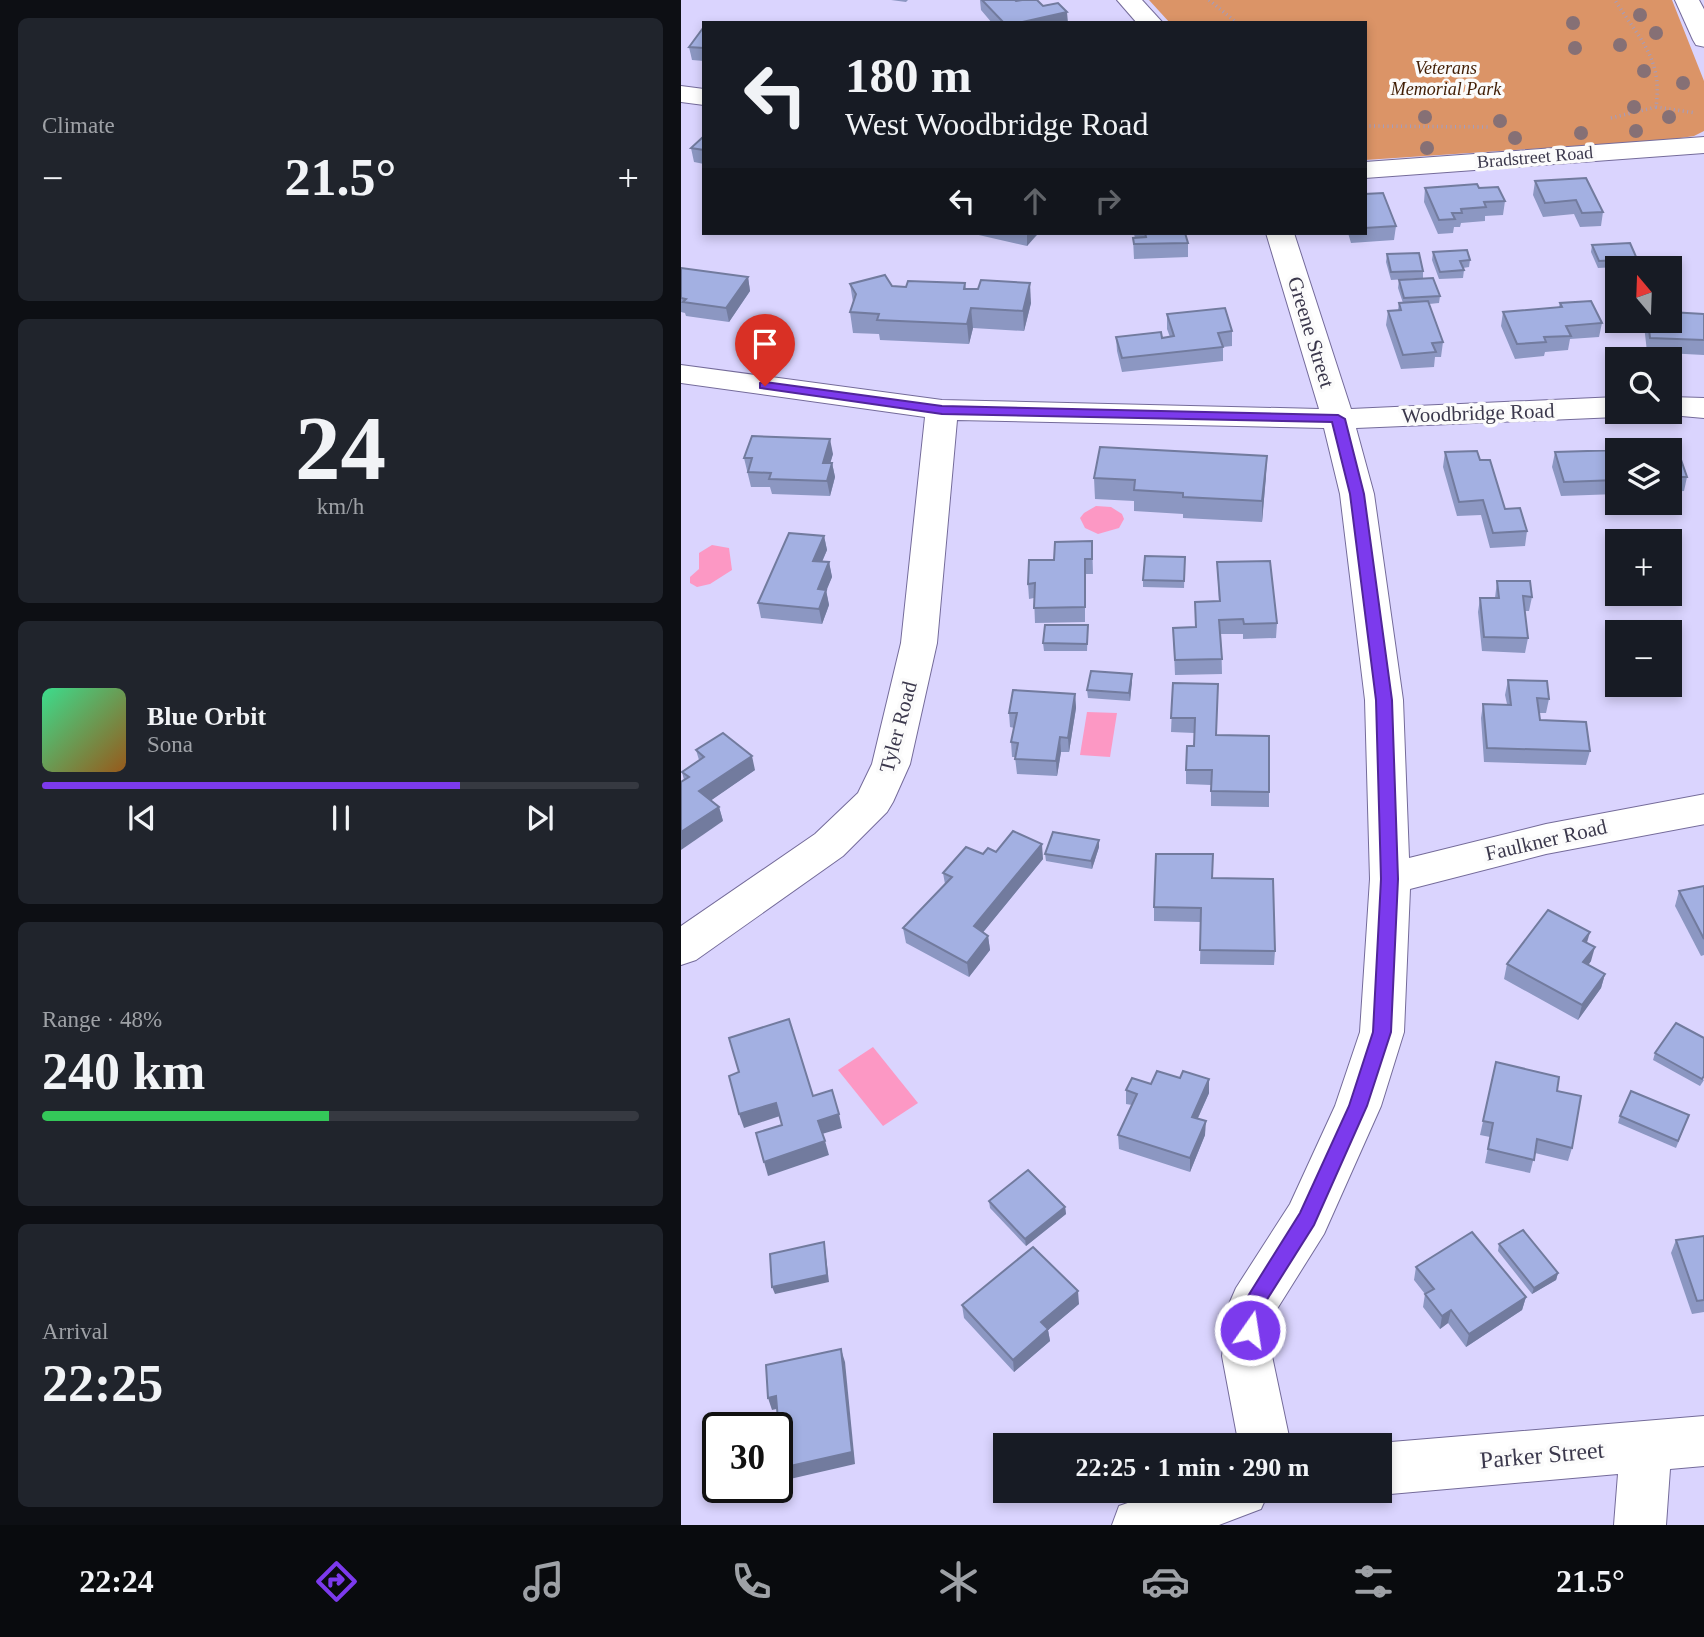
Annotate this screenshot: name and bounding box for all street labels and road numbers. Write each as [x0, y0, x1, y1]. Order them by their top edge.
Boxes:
street label: Bradstreet Road [1476, 142, 1594, 172]
street label: Greene Street [1283, 274, 1339, 391]
street label: Woodbridge Road [1401, 398, 1555, 428]
street label: Tyler Road [874, 678, 922, 775]
street label: Faulkner Road [1483, 814, 1610, 866]
street label: Parker Street [1479, 1437, 1606, 1473]

